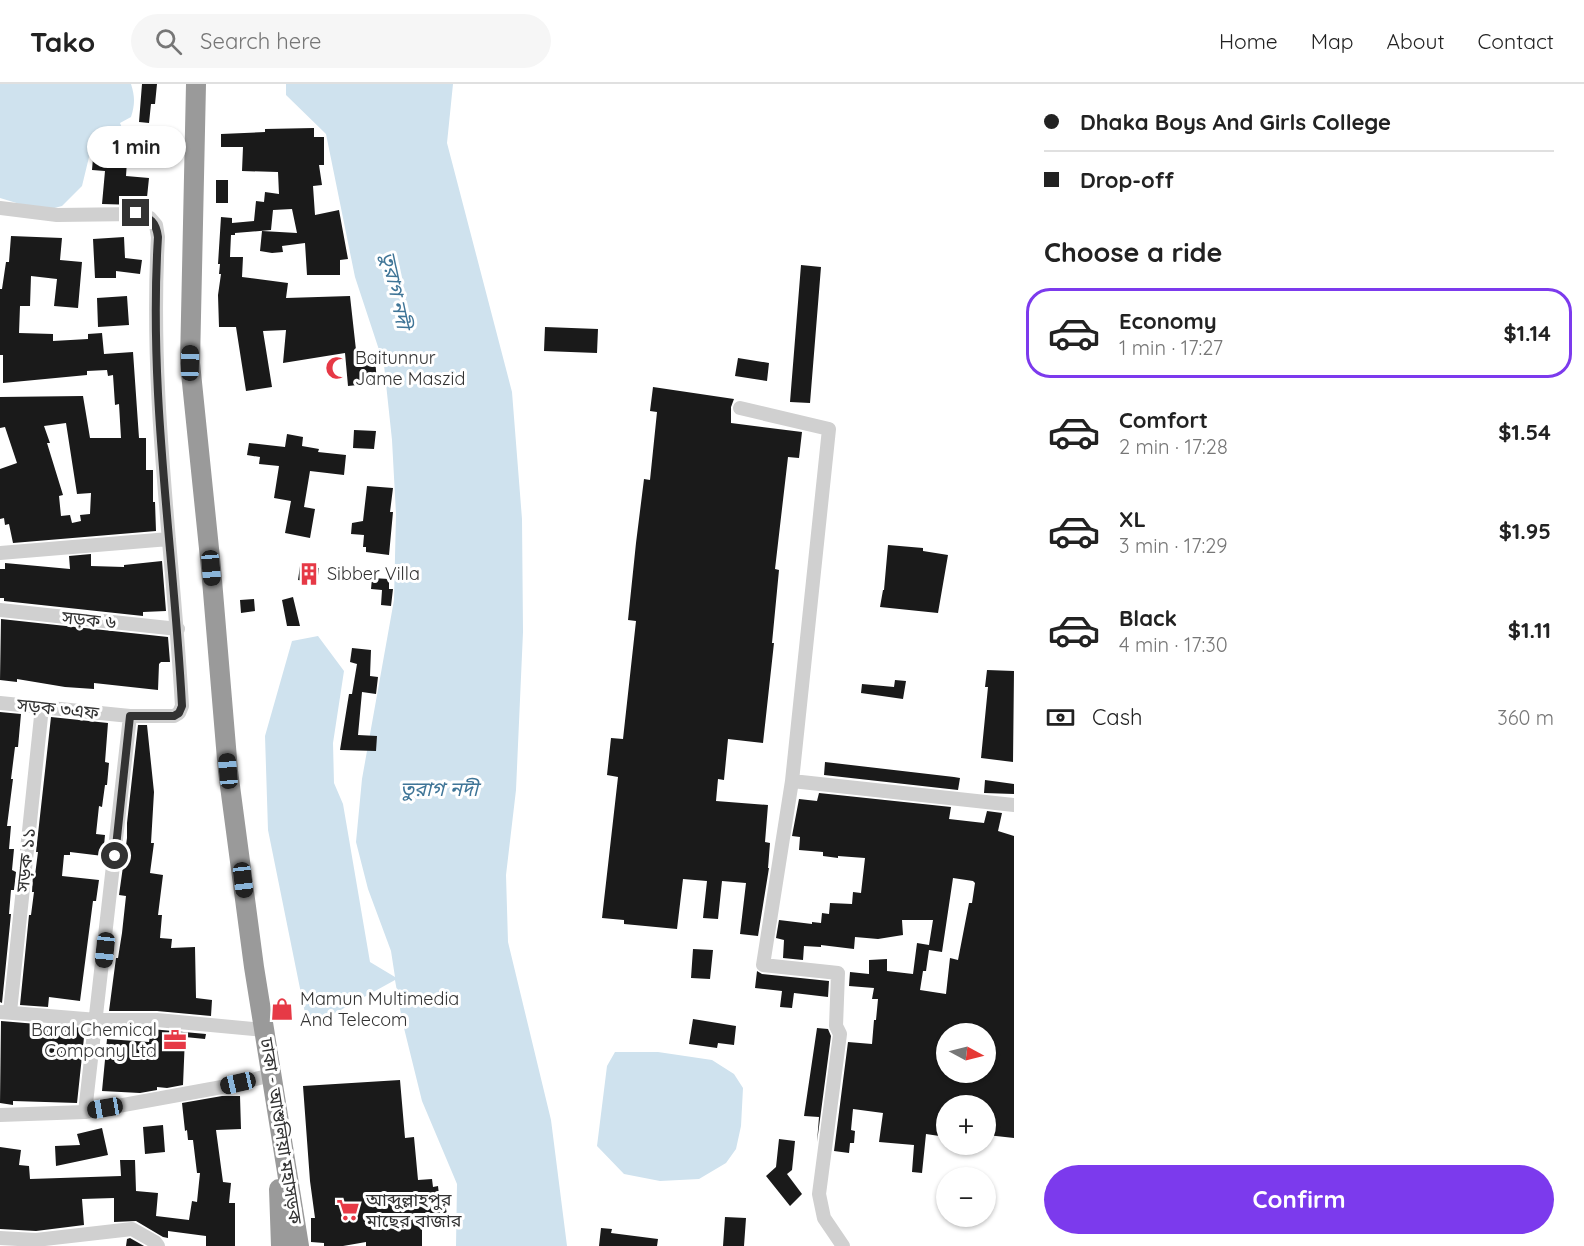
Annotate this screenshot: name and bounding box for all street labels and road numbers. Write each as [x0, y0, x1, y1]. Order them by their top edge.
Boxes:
street label: সড়ক ৬ [60, 605, 118, 634]
street label: সড়ক ৩এফ [15, 693, 101, 724]
street label: সড়ক ১১ [11, 827, 40, 894]
street label: ঢাকা - আশুলিয়া মহাসড়ক [255, 1035, 308, 1226]

